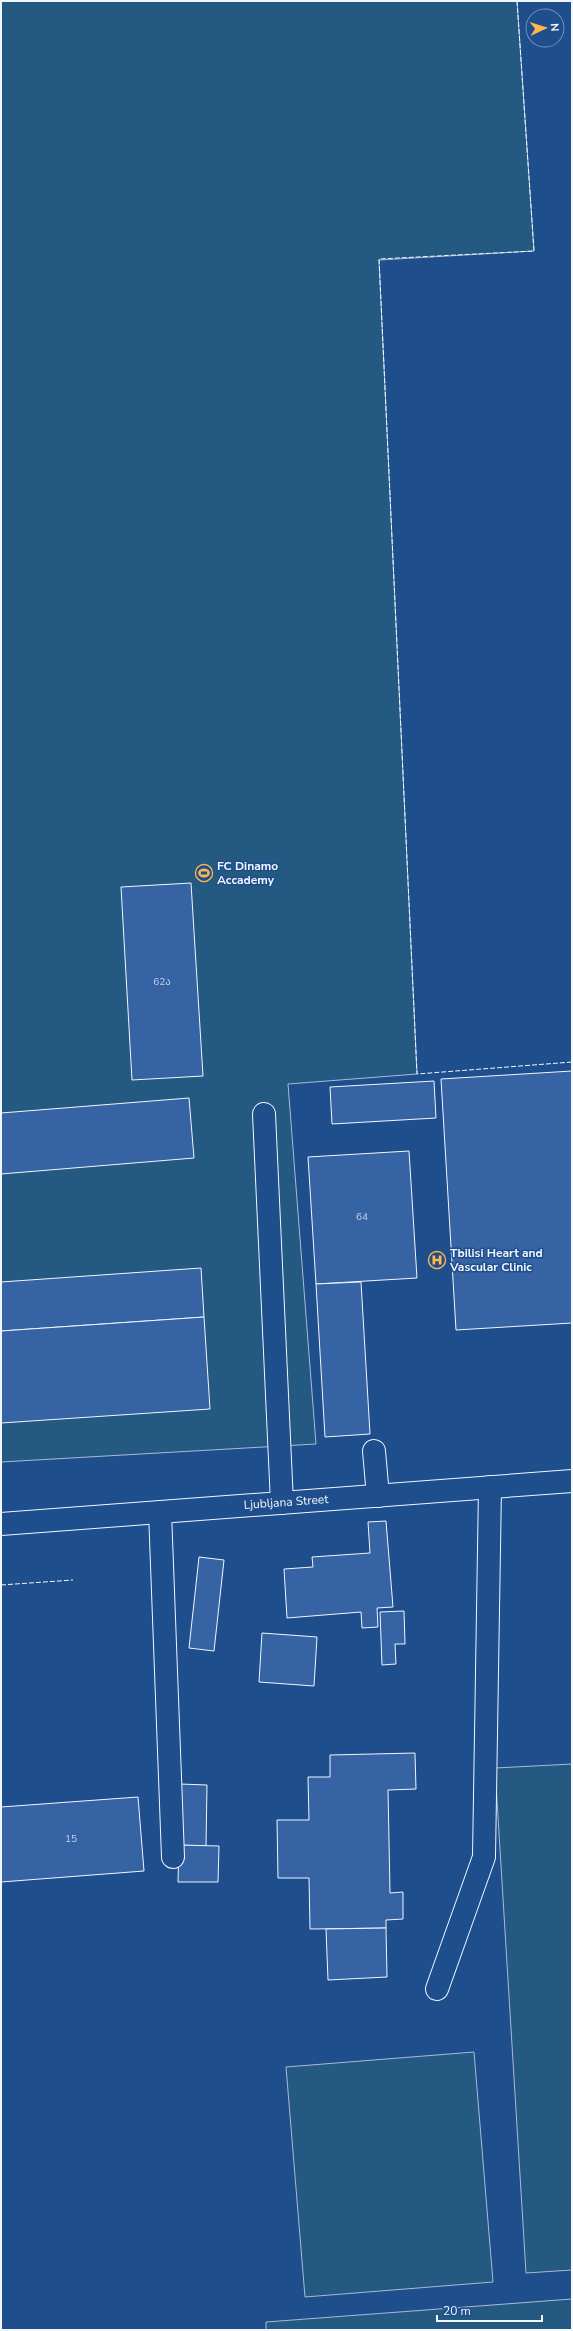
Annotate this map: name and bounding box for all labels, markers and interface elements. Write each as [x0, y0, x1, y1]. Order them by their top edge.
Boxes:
north arrow [525, 8, 565, 48]
text: N [547, 23, 562, 32]
place label: FC Dinamo Accademy [217, 858, 278, 888]
sports icon: FC Dinamo Accademy [194, 863, 214, 883]
house number: 62ა [153, 975, 171, 989]
house number: 64 [356, 1210, 368, 1224]
place label: Tbilisi Heart and Vascular Clinic [449, 1245, 543, 1275]
hospital icon: Tbilisi Heart and Vascular Clinic [427, 1250, 447, 1270]
street label: Ljubljana Street [243, 1491, 330, 1513]
house number: 15 [65, 1832, 77, 1846]
scale bar [437, 2297, 542, 2323]
text: 20 m [443, 2303, 471, 2319]

